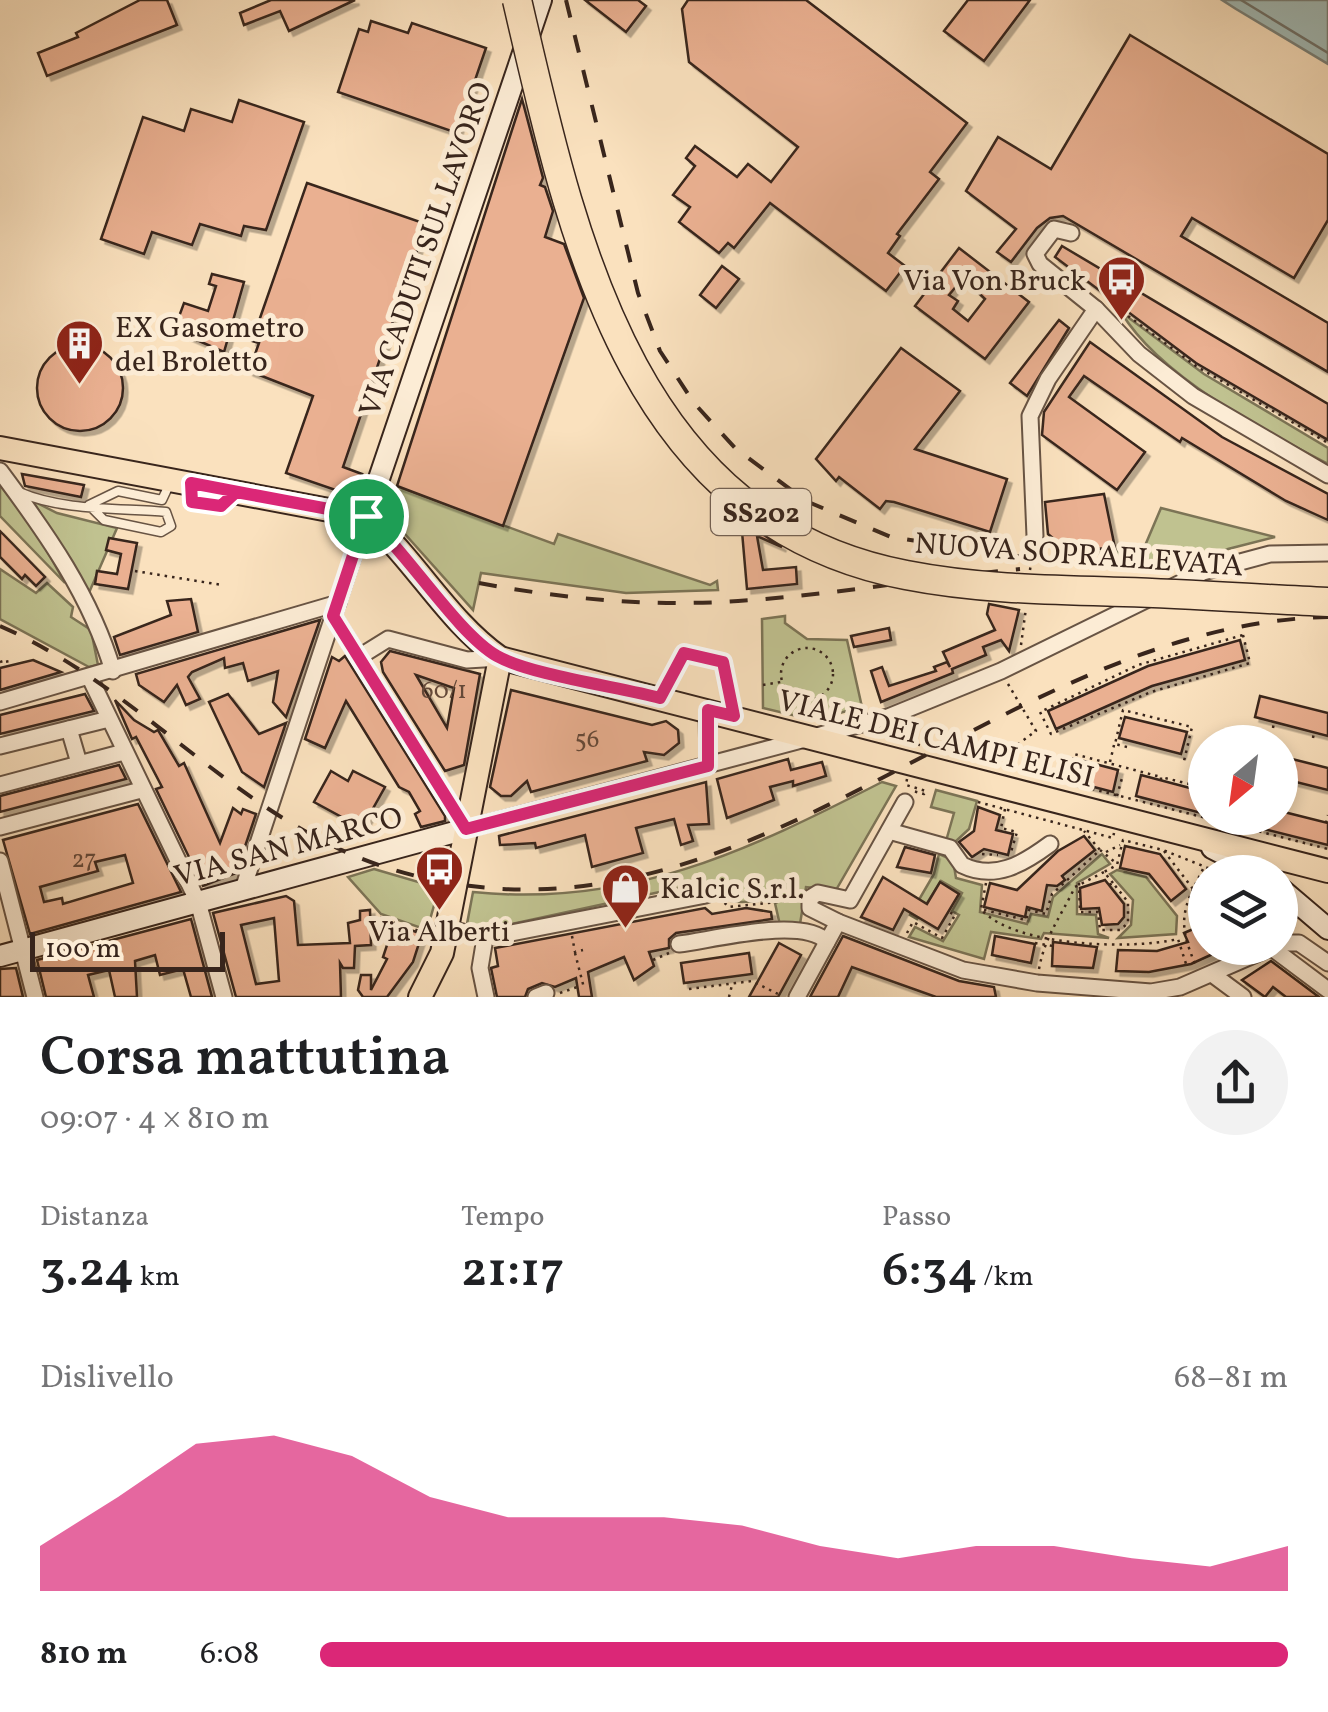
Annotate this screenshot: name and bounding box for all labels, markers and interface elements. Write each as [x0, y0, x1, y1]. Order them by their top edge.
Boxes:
street label: VIA CADUTI SUL LAVORO [350, 77, 504, 423]
bus stop icon: Via Von Bruck [1095, 254, 1147, 322]
place label: Via Von Bruck [903, 261, 1086, 303]
place label: EX Gasometro del Broletto [115, 308, 305, 384]
building icon: EX Gasometro del Broletto [54, 318, 106, 386]
pin [324, 474, 409, 559]
icon: arrive [339, 489, 394, 544]
road number: SS202 [711, 489, 811, 535]
street label: NUOVA SOPRAELEVATA [913, 524, 1245, 588]
house number: 60/1 [421, 674, 467, 709]
street label: VIALE DEI CAMPI ELISI [773, 680, 1098, 800]
house number: 56 [575, 723, 599, 758]
north arrow [1188, 725, 1298, 835]
map controls [1188, 725, 1298, 965]
street label: VIA SAN MARCO [170, 797, 407, 899]
house number: 27 [72, 843, 96, 878]
bus stop icon: Via Alberti [413, 844, 465, 912]
button: layers [1188, 855, 1298, 965]
shop icon: Kalcic S.r.l. [599, 862, 651, 930]
place label: Kalcic S.r.l. [660, 869, 804, 911]
place label: Via Alberti [368, 912, 510, 954]
scale bar [30, 927, 225, 971]
text: 100 m [45, 930, 120, 969]
text: Corsa mattutina [40, 1022, 450, 1098]
button: share [1183, 1030, 1288, 1135]
text: 09:07 · 4 × 810 m [40, 1098, 270, 1142]
text: Distanza [40, 1198, 149, 1237]
text: Tempo [461, 1198, 544, 1237]
text: Passo [882, 1198, 951, 1237]
text: 3.24 [40, 1237, 134, 1307]
text: 21:17 [461, 1237, 564, 1307]
text: 6:34 [882, 1237, 978, 1307]
text: km [134, 1258, 180, 1297]
text: /km [978, 1258, 1033, 1297]
text: Dislivello [40, 1357, 174, 1401]
text: 68–81 m [1174, 1357, 1288, 1401]
text: 810 m [40, 1633, 127, 1677]
text: 6:08 [200, 1633, 259, 1677]

